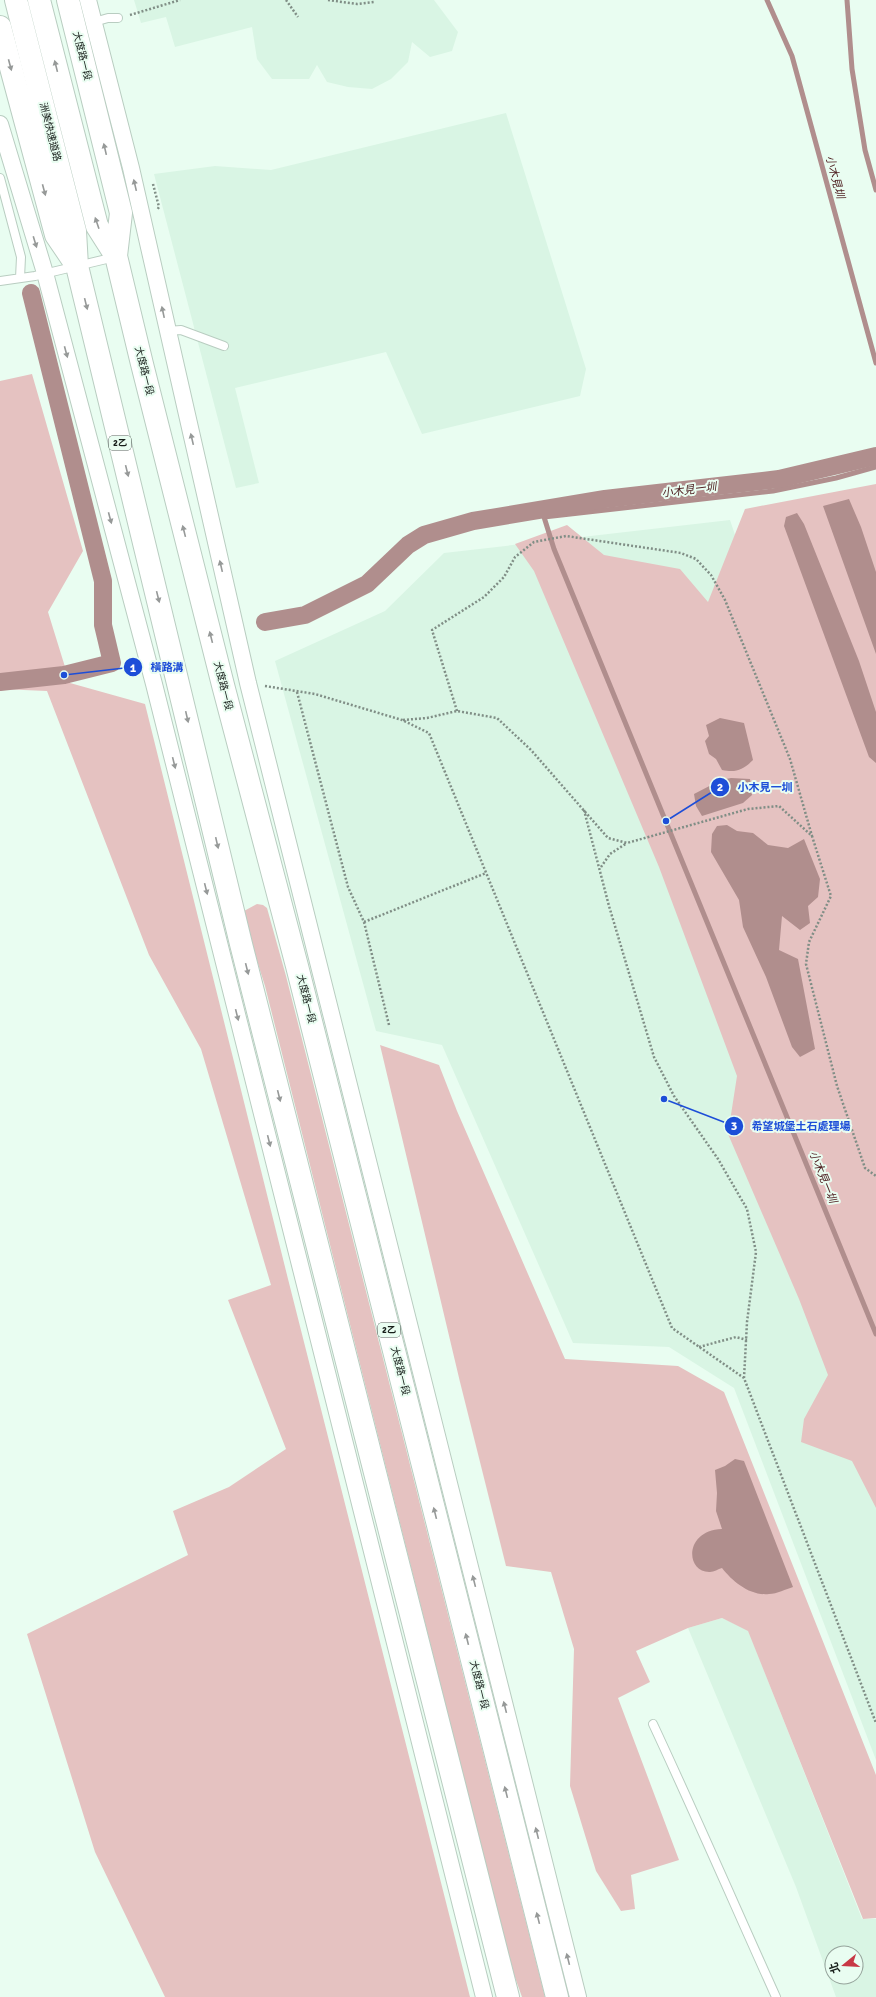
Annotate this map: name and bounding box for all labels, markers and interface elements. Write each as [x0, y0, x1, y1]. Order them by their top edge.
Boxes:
street label: 大度路一段 [70, 30, 94, 82]
one-way arrow [7, 59, 13, 71]
one-way arrow [53, 59, 59, 71]
street label: 洲美快速道路 [37, 101, 63, 163]
one-way arrow [102, 143, 108, 156]
water label: 小木見圳 [823, 154, 847, 202]
one-way arrow [131, 179, 137, 192]
one-way arrow [41, 185, 47, 197]
one-way arrow [93, 216, 99, 228]
one-way arrow [32, 237, 38, 249]
one-way arrow [84, 297, 90, 310]
one-way arrow [159, 306, 165, 318]
street label: 大度路一段 [132, 345, 156, 397]
one-way arrow [63, 346, 69, 358]
one-way arrow [188, 433, 194, 445]
road number: 2乙 [109, 436, 131, 450]
one-way arrow [124, 465, 130, 477]
water label: 小木見一圳 [661, 480, 719, 500]
one-way arrow [107, 512, 113, 524]
one-way arrow [181, 525, 187, 537]
one-way arrow [218, 559, 224, 571]
one-way arrow [155, 591, 161, 603]
one-way arrow [208, 631, 214, 643]
callout: 橫路溝 [123, 656, 192, 679]
street label: 大度路一段 [211, 660, 235, 712]
text: 1 [130, 661, 137, 676]
text: 橫路溝 [151, 661, 184, 674]
one-way arrow [184, 710, 190, 723]
one-way arrow [171, 757, 177, 769]
callout: 小木見一圳 [710, 776, 801, 799]
text: 2 [717, 780, 723, 795]
text: 小木見一圳 [738, 781, 793, 794]
one-way arrow [214, 837, 220, 849]
one-way arrow [203, 883, 209, 895]
one-way arrow [245, 963, 251, 976]
street label: 大度路一段 [294, 973, 318, 1025]
one-way arrow [235, 1009, 241, 1021]
one-way arrow [276, 1090, 282, 1102]
callout: 希望城堡土石處理場 [724, 1114, 859, 1137]
text: 3 [731, 1119, 737, 1134]
text: 希望城堡土石處理場 [752, 1120, 851, 1133]
one-way arrow [266, 1135, 272, 1147]
water label: 小木見一圳 [807, 1149, 840, 1207]
road number: 2乙 [378, 1323, 400, 1337]
street label: 大度路一段 [388, 1345, 412, 1397]
one-way arrow [432, 1507, 438, 1519]
one-way arrow [470, 1575, 476, 1587]
one-way arrow [464, 1633, 470, 1645]
street label: 大度路一段 [467, 1659, 491, 1711]
one-way arrow [502, 1701, 508, 1713]
one-way arrow [503, 1786, 509, 1798]
one-way arrow [534, 1827, 540, 1839]
one-way arrow [534, 1912, 540, 1925]
north arrow [824, 1945, 864, 1985]
one-way arrow [565, 1953, 571, 1965]
text: 北 [827, 1961, 843, 1975]

